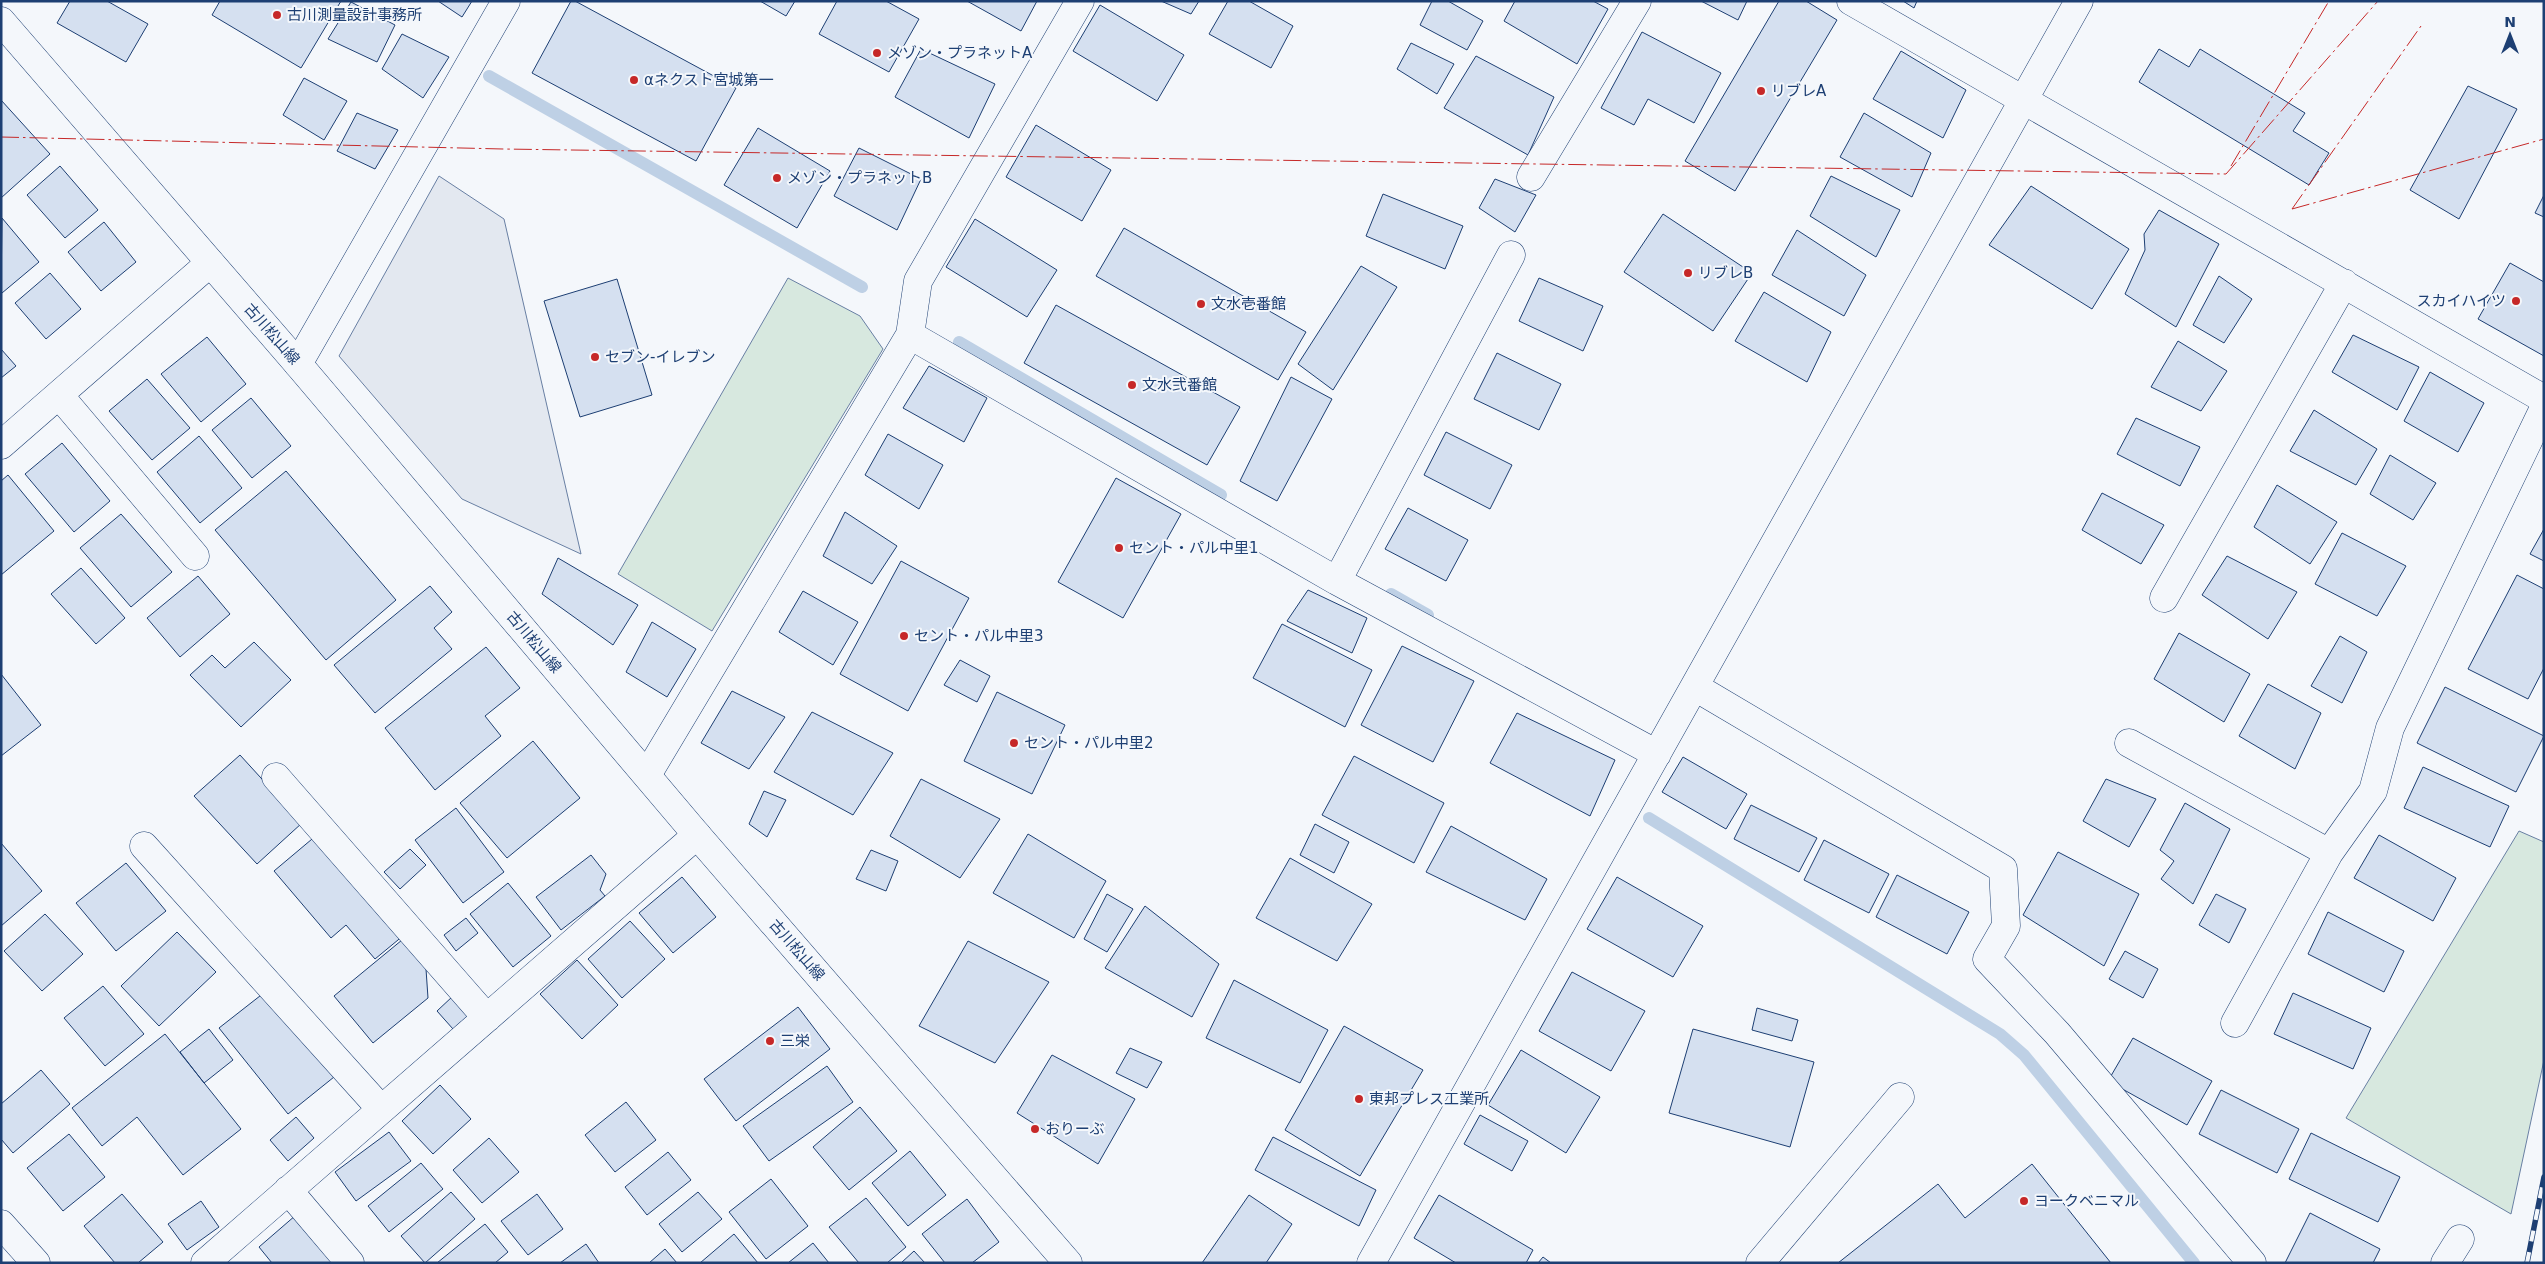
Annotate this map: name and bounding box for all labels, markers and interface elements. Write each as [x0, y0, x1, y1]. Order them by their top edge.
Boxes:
place label: 古川測量設計事務所 [287, 6, 422, 24]
marker: 古川測量設計事務所 [271, 9, 283, 21]
north arrow [2485, 10, 2535, 60]
text: N [2504, 14, 2516, 30]
place label: メゾン・プラネットA [887, 44, 1033, 62]
marker: メゾン・プラネットA [871, 47, 883, 59]
place label: αネクスト宮城第一 [644, 71, 773, 89]
marker: αネクスト宮城第一 [628, 74, 640, 86]
place label: リブレA [1771, 82, 1827, 100]
marker: リブレA [1755, 85, 1767, 97]
place label: メゾン・プラネットB [787, 169, 932, 187]
marker: メゾン・プラネットB [771, 172, 783, 184]
place label: リブレB [1698, 264, 1753, 282]
marker: リブレB [1682, 267, 1694, 279]
place label: スカイハイツ [2417, 292, 2506, 310]
place label: 文水壱番館 [1211, 295, 1286, 313]
marker: スカイハイツ [2510, 295, 2522, 307]
marker: 文水壱番館 [1195, 298, 1207, 310]
street label: 古川松山線 [241, 300, 303, 368]
place label: セブン-イレブン [605, 348, 715, 366]
marker: セブン-イレブン [589, 351, 601, 363]
place label: 文水弐番館 [1142, 376, 1217, 394]
marker: 文水弐番館 [1126, 379, 1138, 391]
place label: セント・パル中里1 [1129, 539, 1259, 557]
marker: セント・パル中里1 [1113, 542, 1125, 554]
street label: 古川松山線 [503, 607, 565, 677]
place label: セント・パル中里3 [914, 627, 1044, 645]
marker: セント・パル中里3 [898, 630, 910, 642]
place label: セント・パル中里2 [1024, 734, 1154, 752]
marker: セント・パル中里2 [1008, 737, 1020, 749]
street label: 古川松山線 [766, 916, 828, 984]
place label: 三栄 [780, 1032, 810, 1050]
marker: 三栄 [764, 1035, 776, 1047]
place label: 東邦プレス工業所 [1369, 1090, 1489, 1108]
marker: 東邦プレス工業所 [1353, 1093, 1365, 1105]
place label: おりーぶ [1045, 1120, 1104, 1138]
marker: おりーぶ [1029, 1123, 1041, 1135]
place label: ヨークベニマル [2034, 1192, 2139, 1210]
marker: ヨークベニマル [2018, 1195, 2030, 1207]

